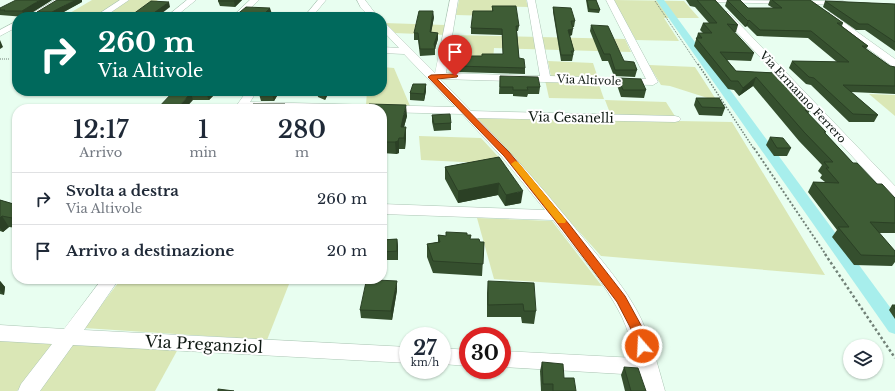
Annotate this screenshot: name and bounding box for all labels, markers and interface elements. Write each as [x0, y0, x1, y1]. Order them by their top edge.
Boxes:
text: 260 m [98, 25, 195, 60]
icon: right [32, 28, 84, 80]
pin [438, 35, 472, 76]
icon: arrive [444, 41, 466, 63]
street label: Via Ermanno Ferrero [756, 48, 849, 146]
text: Via Altivole [98, 60, 203, 82]
street label: Via Altivole [556, 72, 621, 88]
street label: Via Cesanelli [527, 108, 614, 127]
text: 12:17 [73, 115, 129, 144]
text: 1 [198, 115, 208, 144]
text: 280 [278, 115, 326, 144]
text: Arrivo [79, 144, 122, 161]
text: min [189, 144, 217, 161]
text: m [295, 144, 309, 161]
text: Svolta a destra [66, 181, 179, 200]
icon: right [32, 188, 54, 210]
text: 260 m [317, 189, 367, 208]
text: Via Altivole [66, 200, 142, 217]
icon: arrive [32, 240, 54, 262]
text: Arrivo a destinazione [66, 241, 234, 260]
text: 20 m [327, 241, 367, 260]
position arrow [621, 325, 663, 367]
speed limit sign: 30 [459, 327, 511, 379]
street label: Via Preganziol [143, 331, 264, 357]
text: 27 [413, 336, 437, 360]
map controls [843, 339, 883, 379]
button: layers [843, 339, 883, 379]
text: km/h [411, 356, 439, 369]

